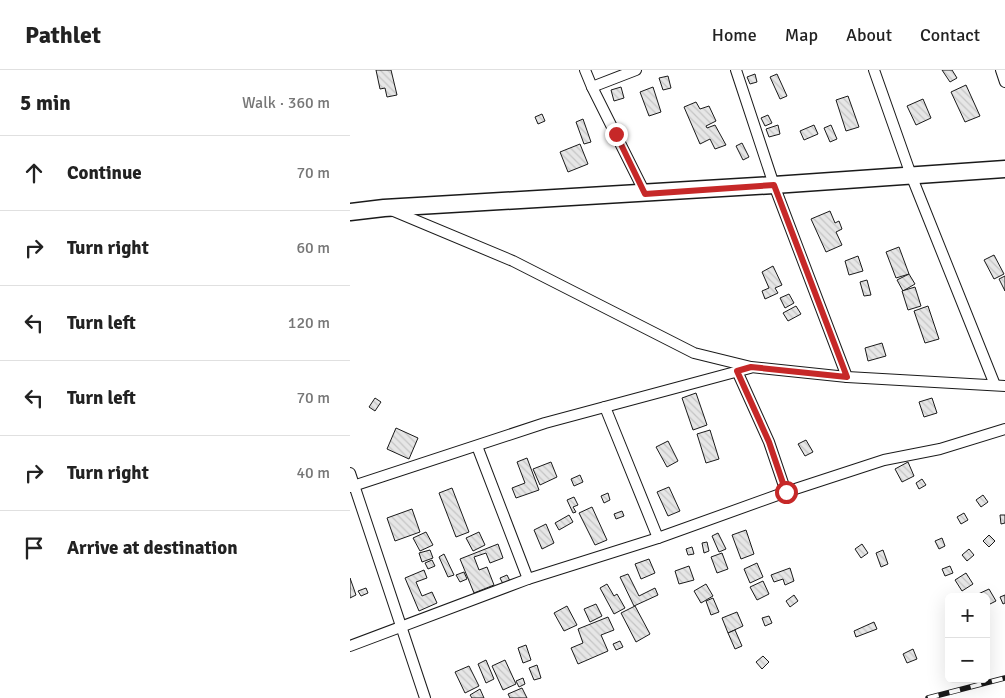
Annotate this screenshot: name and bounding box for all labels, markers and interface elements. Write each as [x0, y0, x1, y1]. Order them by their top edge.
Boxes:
text: Pathlet [25, 20, 101, 50]
text: Home [712, 24, 757, 46]
text: Map [785, 24, 818, 46]
text: About [846, 24, 892, 46]
text: Contact [920, 24, 980, 46]
text: 5 min [20, 90, 71, 116]
text: Walk · 360 m [242, 93, 330, 113]
route end [605, 123, 628, 146]
icon: ahead [20, 159, 48, 187]
text: Continue [67, 161, 142, 185]
text: 70 m [296, 163, 330, 183]
icon: right [20, 234, 48, 262]
text: Turn right [67, 236, 149, 260]
text: 60 m [296, 238, 330, 258]
icon: left [20, 309, 48, 337]
text: Turn left [67, 311, 136, 335]
text: 120 m [288, 313, 330, 333]
icon: left [20, 384, 48, 412]
text: Turn left [67, 386, 136, 410]
text: 70 m [296, 388, 330, 408]
icon: right [20, 459, 48, 487]
text: Turn right [67, 461, 149, 485]
text: 40 m [296, 463, 330, 483]
route start [775, 481, 798, 504]
icon: arrive [20, 534, 48, 562]
text: Arrive at destination [67, 536, 238, 560]
map controls [945, 593, 990, 683]
button: + [945, 593, 990, 638]
button: − [945, 638, 990, 683]

